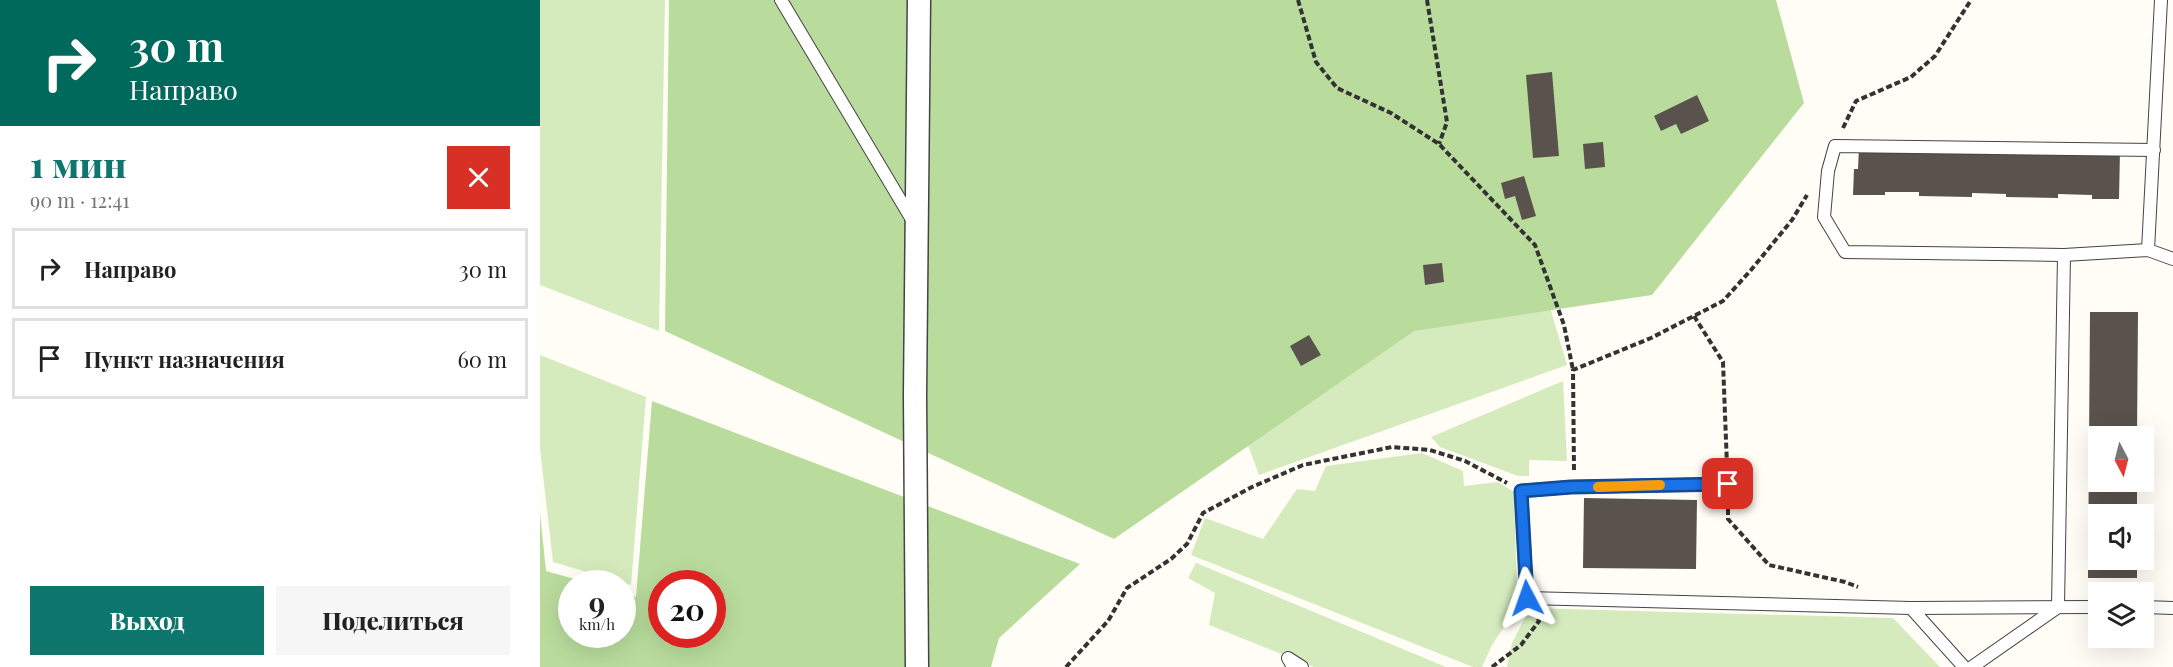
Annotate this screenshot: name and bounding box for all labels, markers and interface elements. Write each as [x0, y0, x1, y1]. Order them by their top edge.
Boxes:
text: 30 m [129, 17, 224, 73]
icon: right [30, 24, 108, 102]
text: Направо [129, 71, 238, 107]
text: 1 мин [30, 139, 127, 187]
button: close [447, 146, 510, 209]
text: 90 m · 12:41 [30, 186, 130, 213]
icon: right [33, 252, 66, 285]
text: Направо [84, 254, 177, 284]
text: 30 m [459, 254, 507, 284]
icon: arrive [33, 342, 66, 375]
text: Пункт назначения [84, 344, 285, 374]
text: 60 m [457, 344, 507, 374]
north arrow [2088, 426, 2154, 492]
map controls [2088, 426, 2154, 648]
pin [1702, 458, 1753, 509]
icon: arrive [1711, 467, 1744, 500]
button: sound [2088, 504, 2154, 570]
position arrow [1495, 566, 1559, 630]
speed limit sign: 20 [648, 570, 726, 648]
text: 9 [589, 582, 605, 622]
button: layers [2088, 582, 2154, 648]
button: Выход [30, 586, 264, 655]
button: Поделиться [276, 586, 510, 655]
text: km/h [579, 614, 615, 634]

